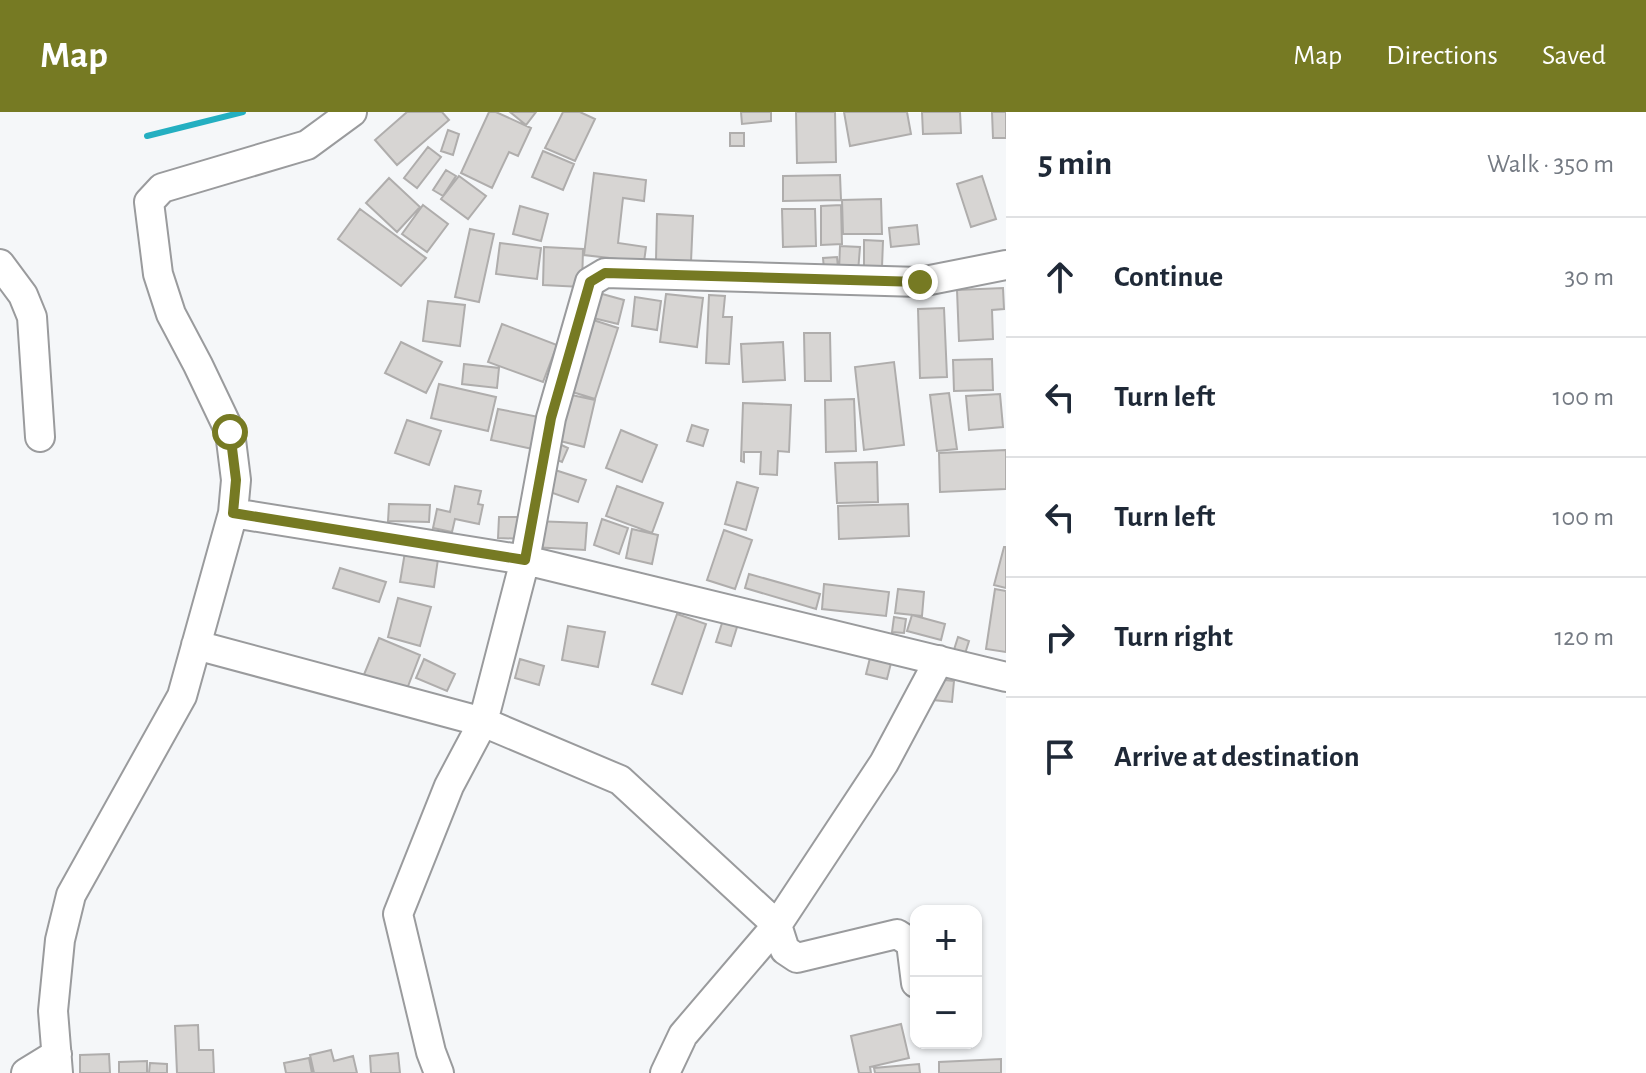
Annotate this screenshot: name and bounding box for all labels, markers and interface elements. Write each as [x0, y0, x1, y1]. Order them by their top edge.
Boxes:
text: Map [40, 37, 108, 75]
text: Map [1293, 42, 1342, 70]
text: Directions [1386, 42, 1498, 70]
text: Saved [1542, 42, 1606, 70]
text: 5 min [1038, 147, 1112, 181]
text: Walk · 350 m [1487, 151, 1614, 177]
icon: ahead [1038, 255, 1082, 299]
text: Continue [1114, 262, 1223, 292]
route end [902, 264, 938, 300]
text: 30 m [1564, 264, 1614, 290]
icon: left [1038, 375, 1082, 419]
text: Turn left [1114, 382, 1215, 412]
text: 100 m [1553, 384, 1614, 410]
route start [212, 414, 248, 450]
icon: left [1038, 495, 1082, 539]
text: Turn left [1114, 502, 1215, 532]
text: 100 m [1553, 504, 1614, 530]
icon: right [1038, 615, 1082, 659]
text: Turn right [1114, 622, 1233, 652]
text: 120 m [1554, 624, 1614, 650]
icon: arrive [1038, 735, 1082, 779]
text: Arrive at destination [1114, 742, 1360, 772]
map controls [910, 905, 982, 1049]
button: + [910, 905, 982, 977]
button: − [910, 977, 982, 1049]

